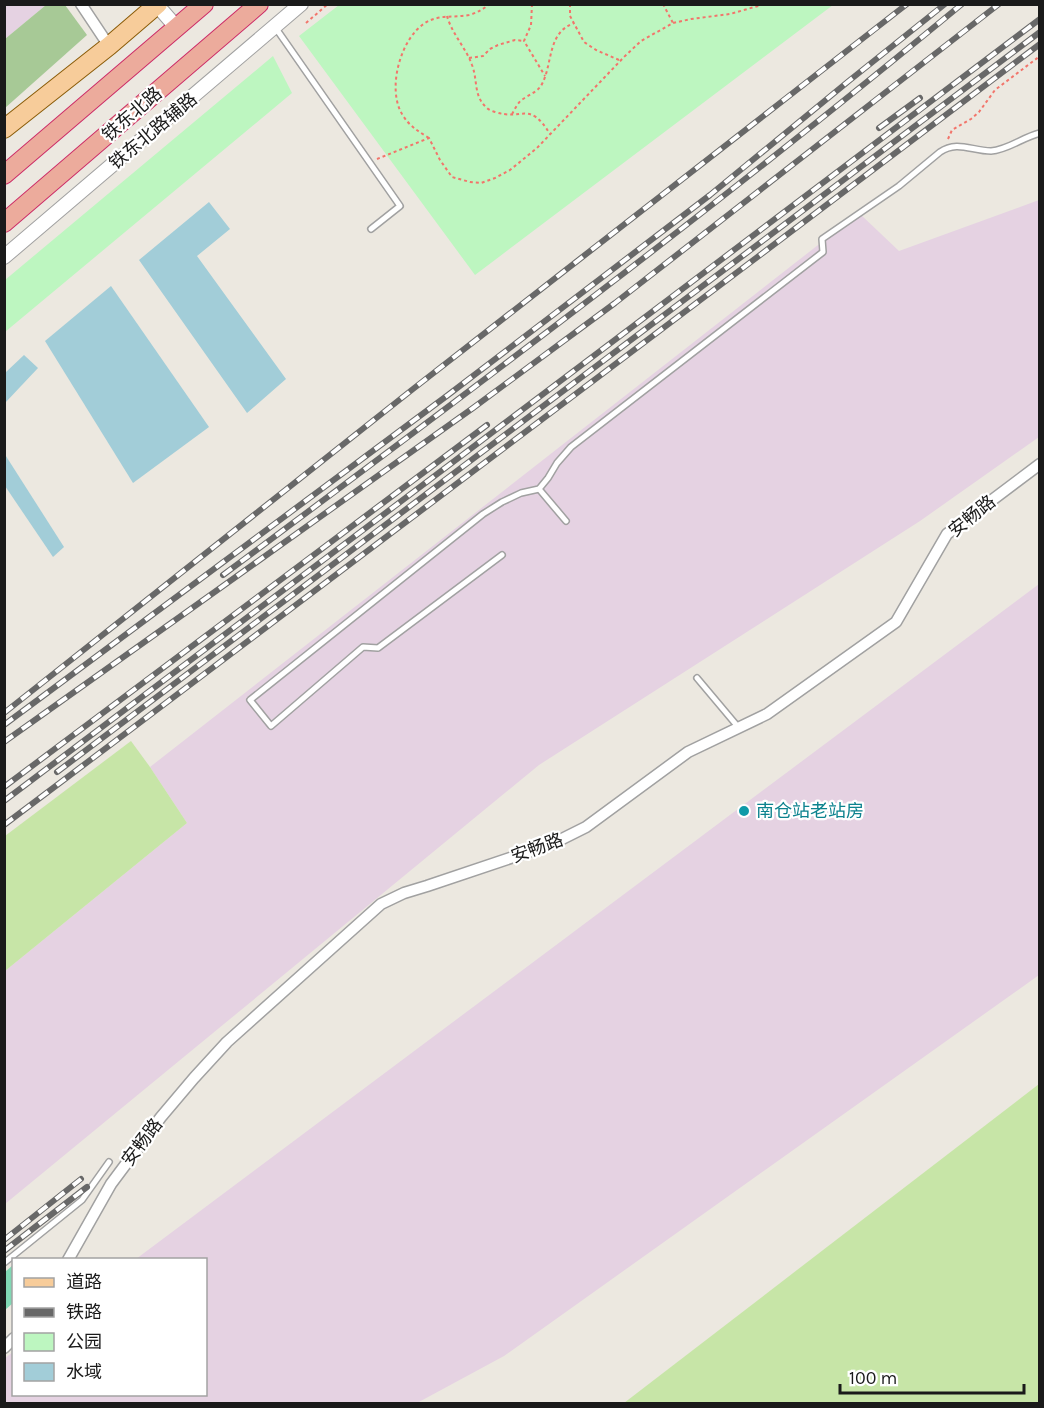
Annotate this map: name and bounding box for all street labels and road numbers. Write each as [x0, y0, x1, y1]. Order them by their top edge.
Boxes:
street label: 铁东北路 [98, 82, 166, 146]
street label: 铁东北路辅路 [105, 88, 201, 174]
street label: 安畅路 [944, 490, 1000, 542]
street label: 安畅路 [508, 828, 566, 868]
street label: 安畅路 [117, 1114, 167, 1170]

